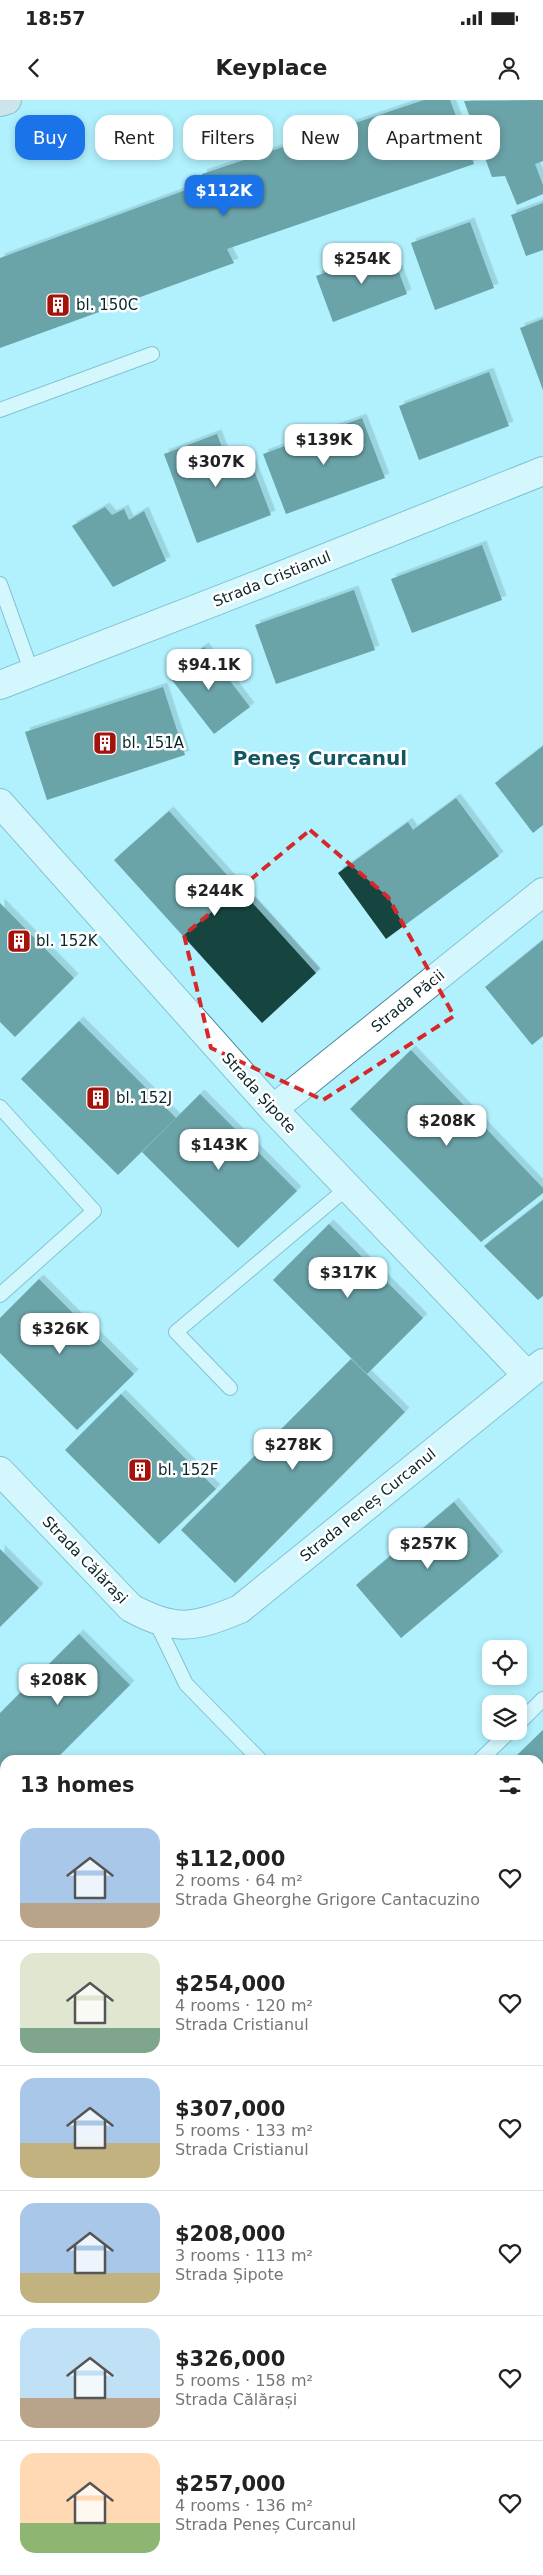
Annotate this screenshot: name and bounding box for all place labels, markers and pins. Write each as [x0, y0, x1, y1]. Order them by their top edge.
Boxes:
pin: $112K [189, 174, 259, 217]
pin: $254K [327, 242, 397, 285]
building icon: bl. 150C [45, 292, 71, 318]
place label: bl. 150C [76, 296, 138, 314]
pin: $139K [289, 424, 359, 466]
pin: $307K [181, 446, 251, 488]
pin: $94.1K [168, 648, 250, 691]
building icon: bl. 151A [92, 730, 118, 756]
place label: bl. 151A [122, 734, 185, 752]
pin: $244K [180, 874, 250, 917]
building icon: bl. 152K [6, 928, 32, 954]
place label: bl. 152K [36, 932, 99, 950]
building icon: bl. 152J [85, 1085, 111, 1111]
place label: bl. 152J [116, 1089, 172, 1107]
pin: $208K [412, 1104, 482, 1147]
pin: $143K [184, 1128, 254, 1171]
pin: $317K [313, 1256, 383, 1299]
pin: $326K [25, 1312, 95, 1355]
pin: $278K [258, 1428, 328, 1471]
building icon: bl. 152F [127, 1457, 153, 1483]
place label: bl. 152F [158, 1461, 218, 1479]
pin: $257K [393, 1528, 463, 1570]
pin: $208K [23, 1664, 93, 1706]

